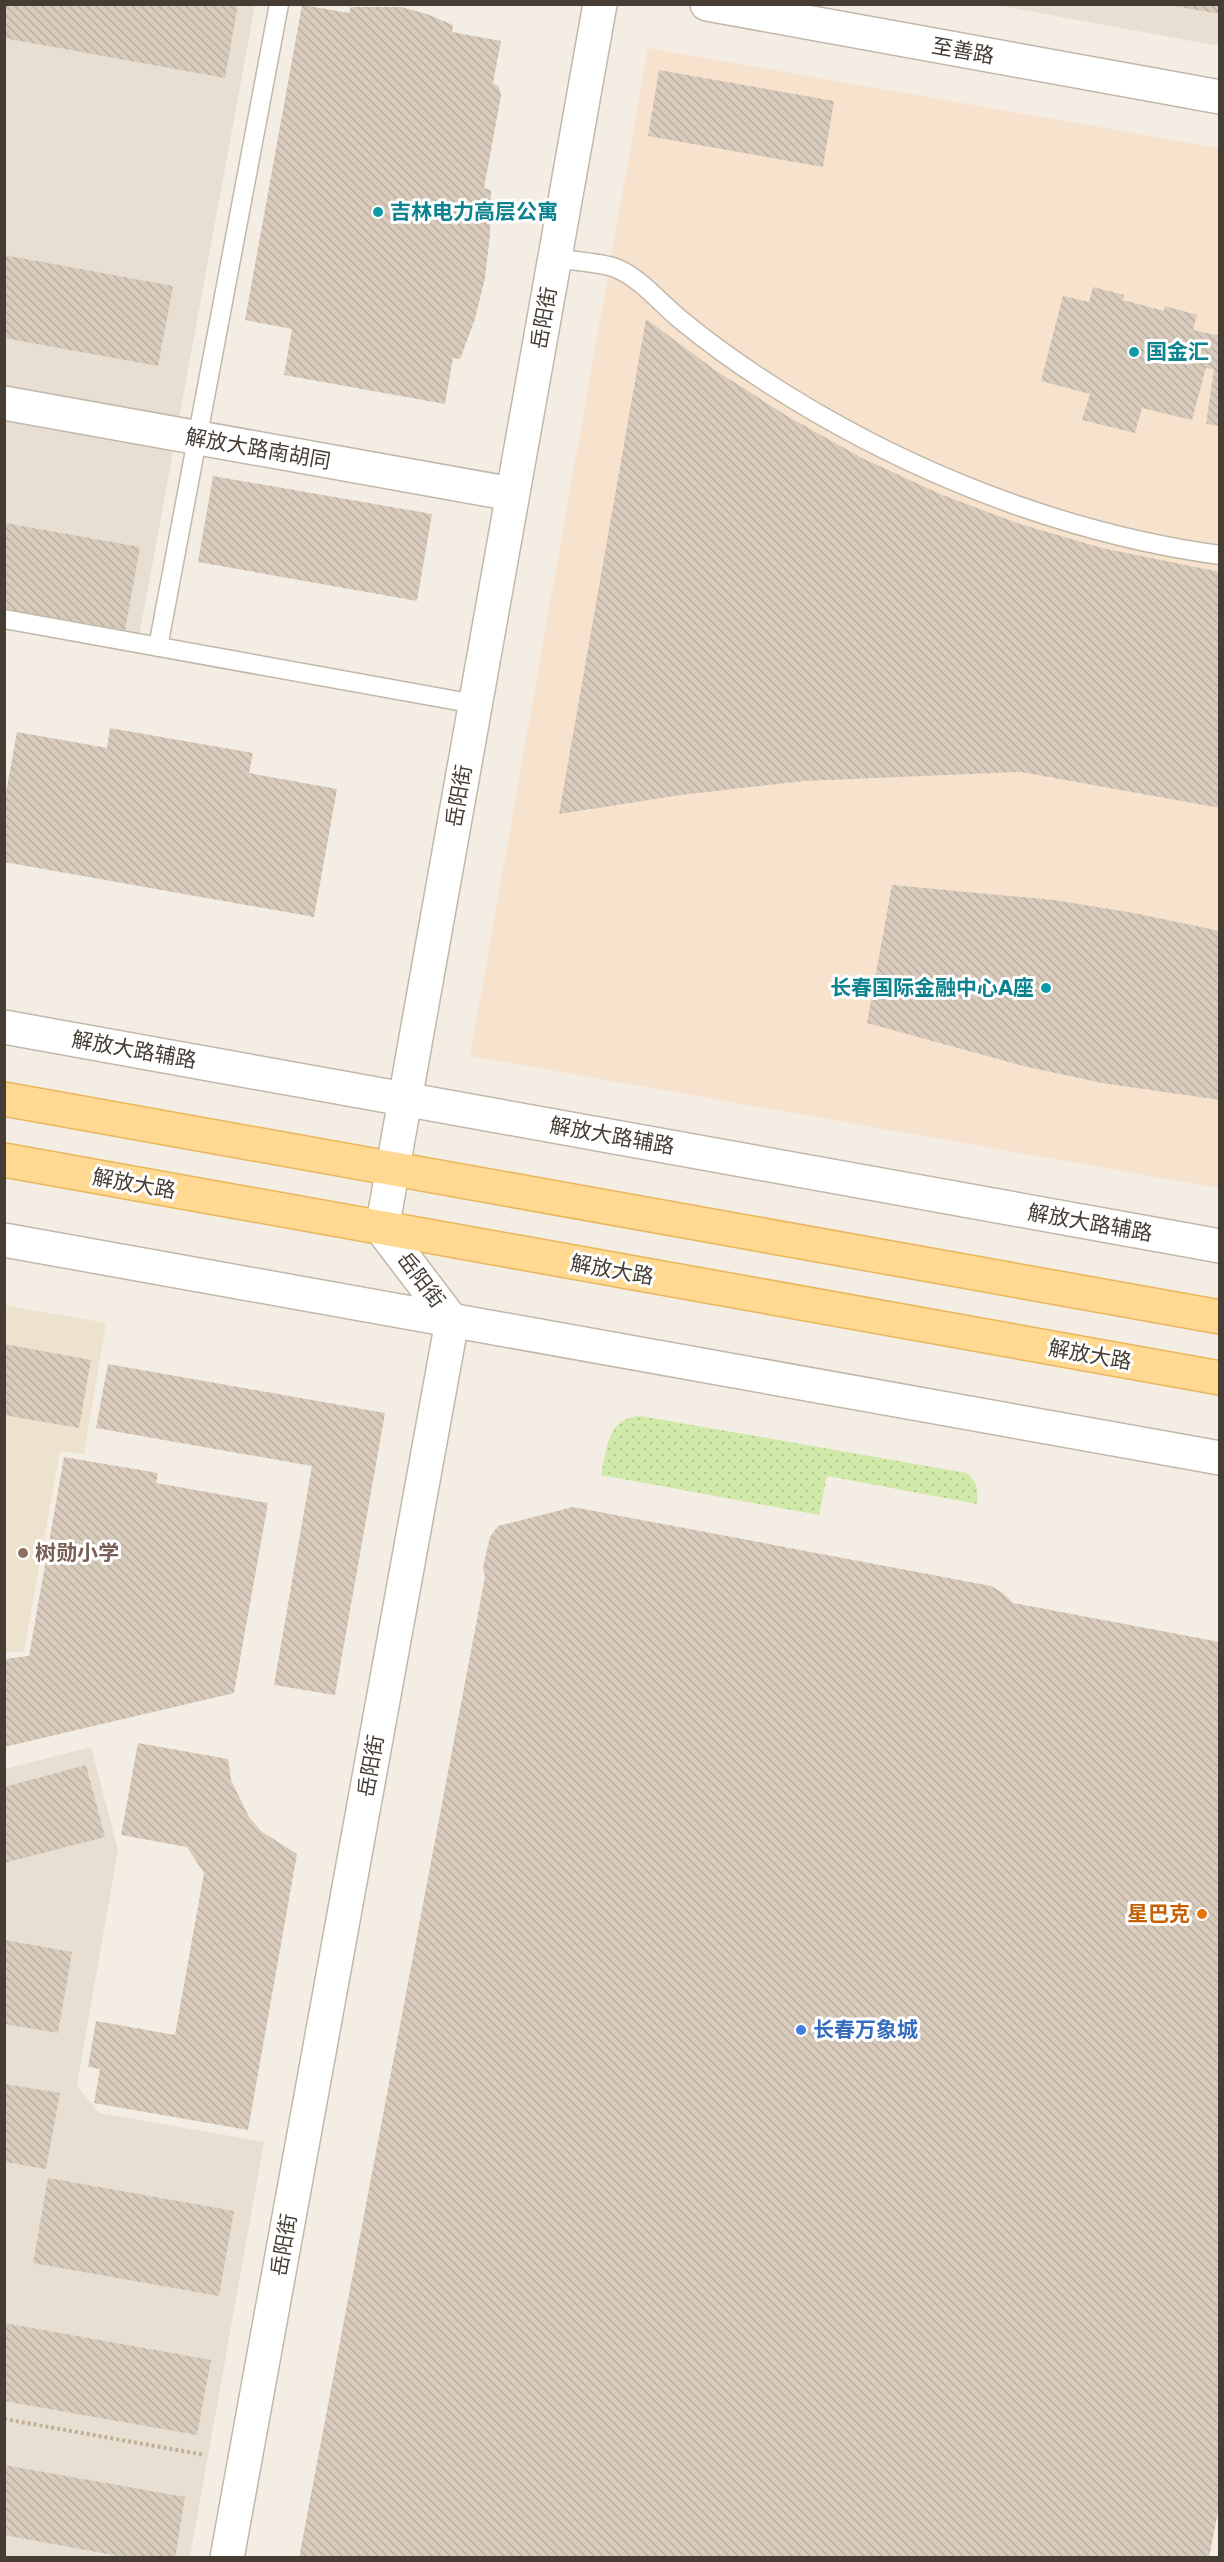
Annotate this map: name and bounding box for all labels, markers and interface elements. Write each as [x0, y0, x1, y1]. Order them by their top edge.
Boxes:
street label: 至善路 [930, 33, 996, 68]
place label: 吉林电力高层公寓 [390, 199, 558, 224]
marker: 吉林电力高层公寓 [371, 205, 385, 219]
street label: 岳阳街 [526, 285, 561, 351]
place label: 国金汇 [1146, 339, 1209, 364]
marker: 国金汇 [1127, 345, 1141, 359]
street label: 解放大路南胡同 [184, 423, 333, 474]
street label: 岳阳街 [441, 763, 476, 829]
place label: 长春国际金融中心A座 [830, 975, 1034, 1000]
marker: 长春国际金融中心A座 [1039, 981, 1053, 995]
street label: 解放大路辅路 [70, 1026, 198, 1073]
street label: 解放大路辅路 [548, 1112, 676, 1159]
street label: 解放大路 [91, 1164, 178, 1203]
street label: 解放大路辅路 [1026, 1199, 1154, 1246]
street label: 岳阳街 [392, 1247, 450, 1312]
street label: 解放大路 [569, 1250, 656, 1289]
street label: 解放大路 [1047, 1335, 1134, 1374]
place label: 树勋小学 [35, 1540, 119, 1565]
marker: 树勋小学 [16, 1546, 30, 1560]
street label: 岳阳街 [353, 1733, 388, 1799]
place label: 星巴克 [1127, 1901, 1190, 1926]
marker: 星巴克 [1195, 1907, 1209, 1921]
place label: 长春万象城 [813, 2017, 918, 2042]
marker: 长春万象城 [794, 2023, 808, 2037]
street label: 岳阳街 [266, 2212, 301, 2278]

